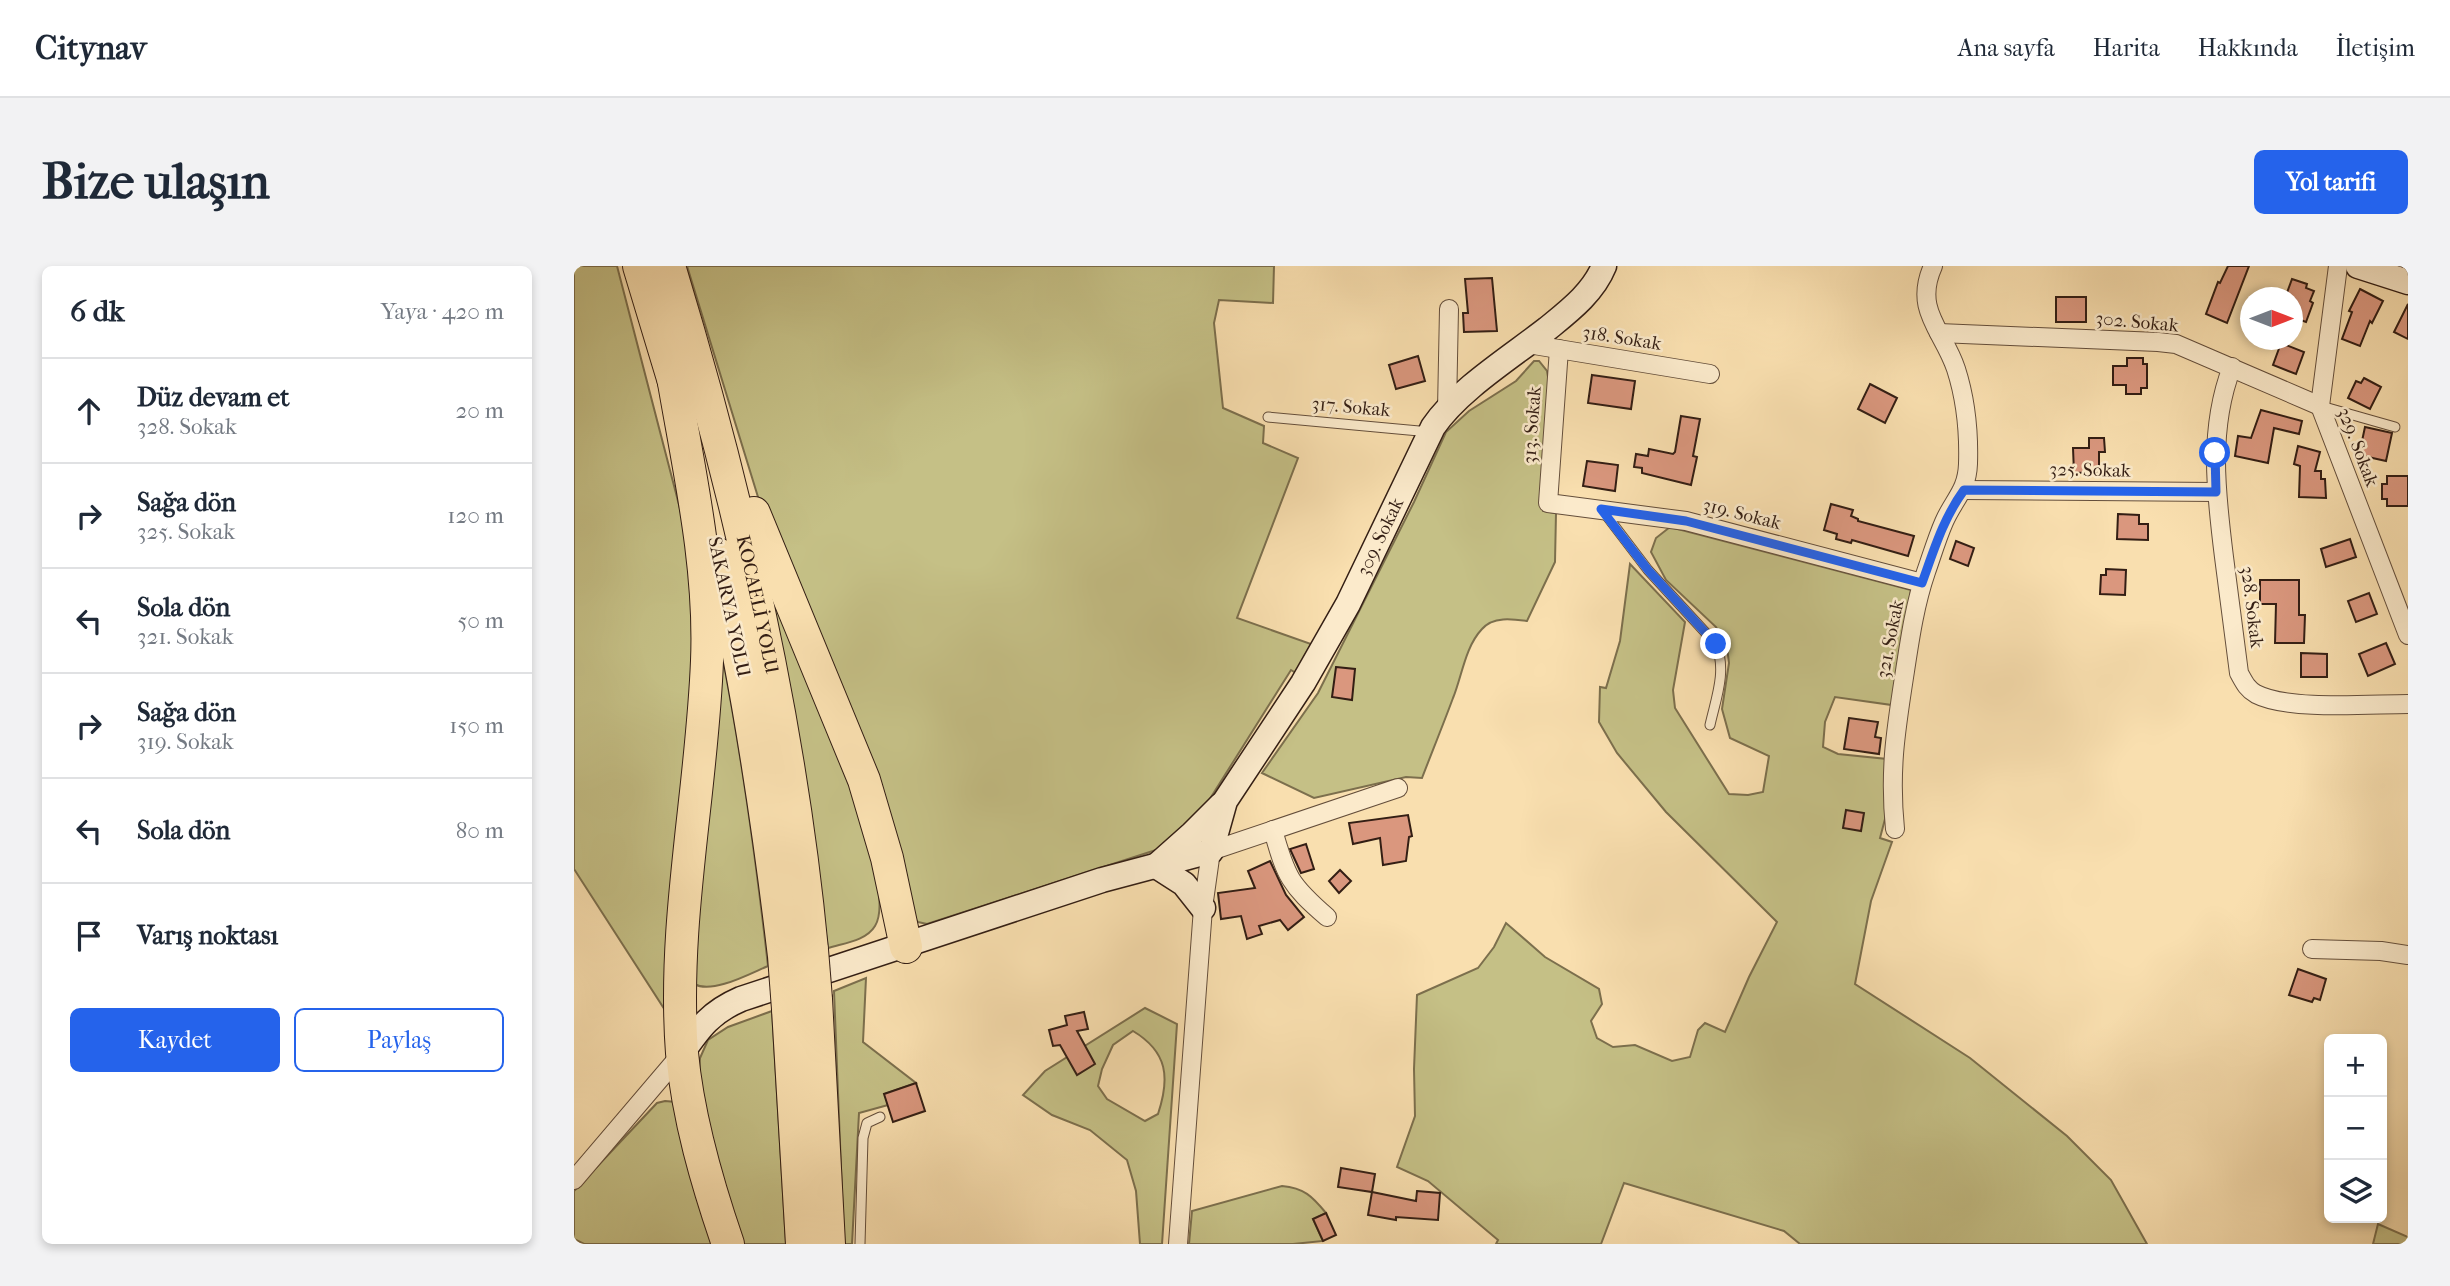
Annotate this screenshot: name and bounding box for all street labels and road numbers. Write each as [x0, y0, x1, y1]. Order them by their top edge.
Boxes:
street label: 302. Sokak [2094, 307, 2180, 337]
street label: 318. Sokak [1581, 321, 1663, 355]
street label: 313. Sokak [1518, 385, 1546, 465]
street label: 317. Sokak [1311, 393, 1391, 421]
street label: 329. Sokak [2333, 404, 2383, 490]
street label: 325. Sokak [2049, 458, 2131, 482]
street label: 309. Sokak [1352, 494, 1408, 579]
street label: 319. Sokak [1701, 494, 1784, 534]
street label: KOCAELİ YOLU [732, 533, 783, 676]
street label: SAKARYA YOLU [703, 535, 755, 679]
street label: 328. Sokak [2236, 565, 2268, 649]
street label: 321. Sokak [1872, 598, 1908, 680]

